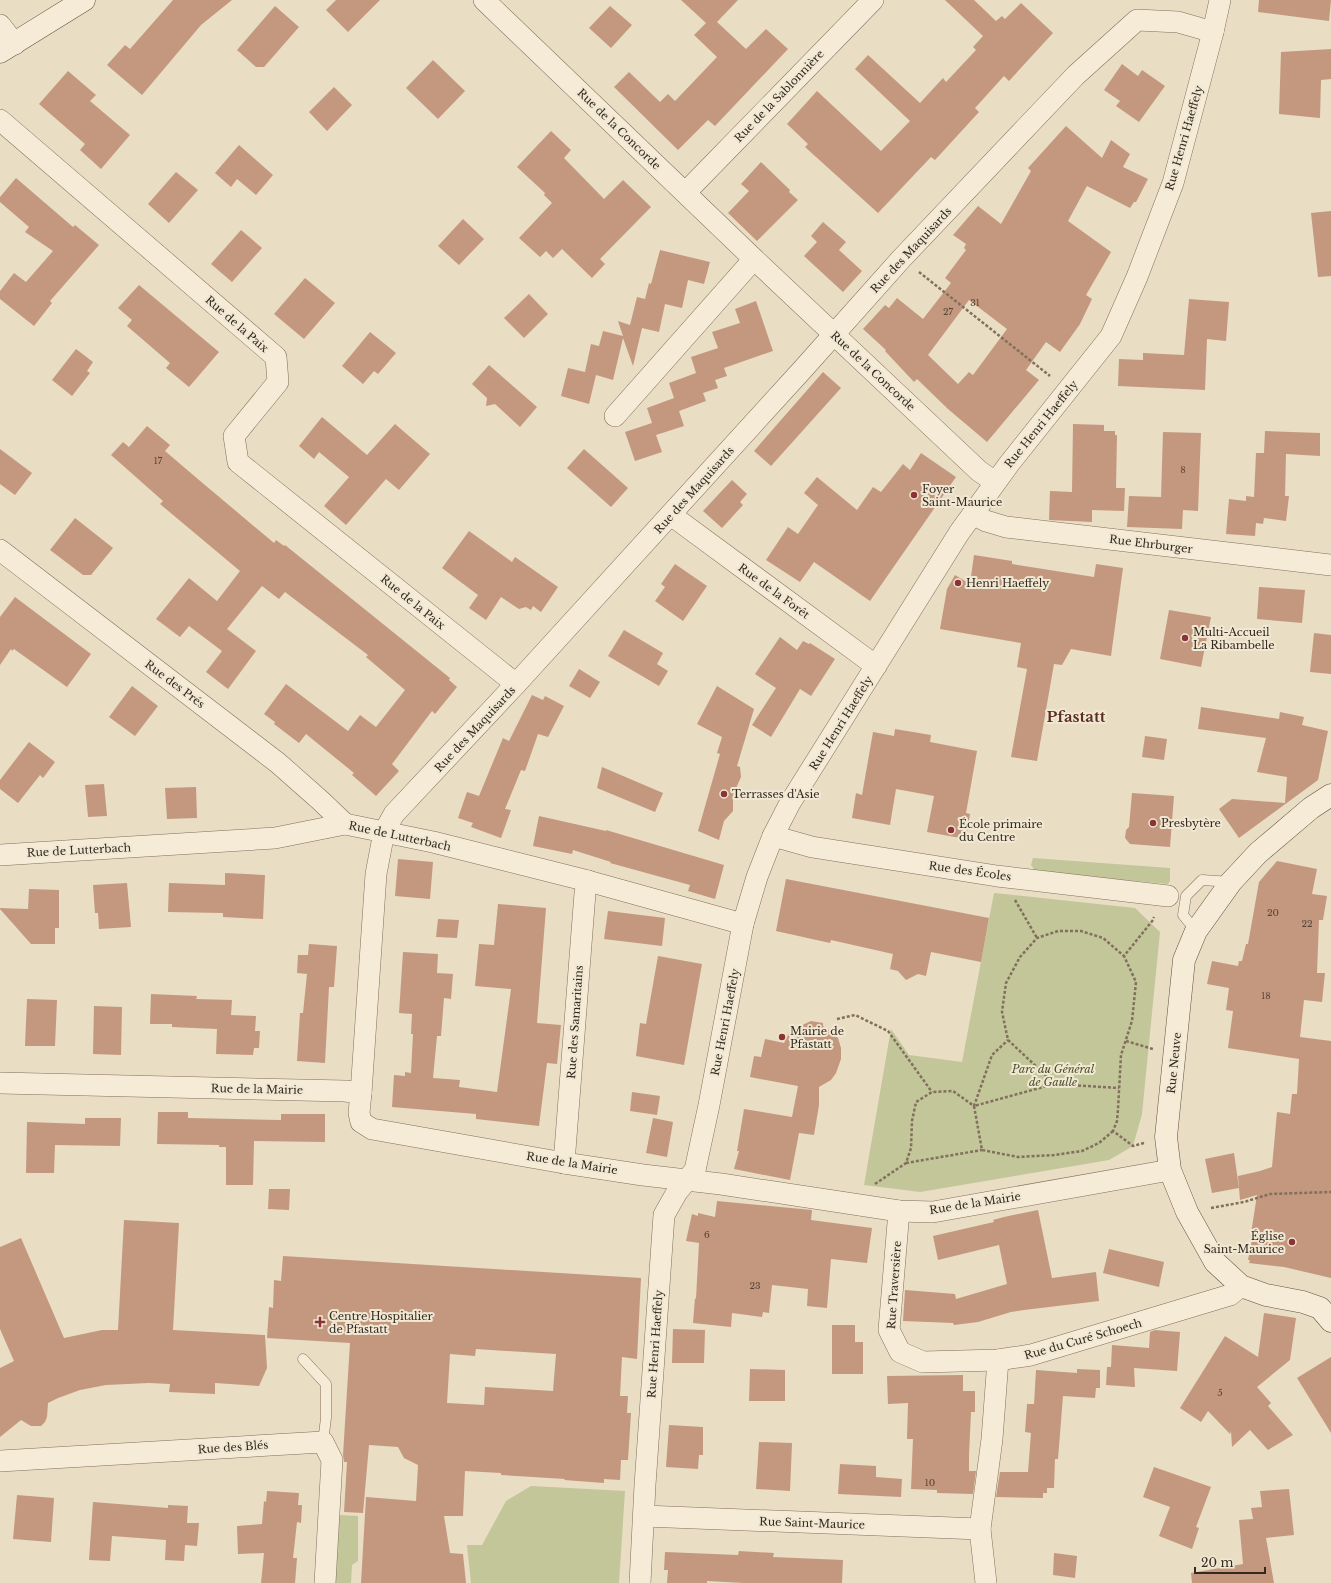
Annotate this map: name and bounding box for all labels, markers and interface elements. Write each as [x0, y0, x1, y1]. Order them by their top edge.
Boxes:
street label: Rue de la Sablonnière [731, 47, 827, 145]
street label: Rue Henri Haeffely [1162, 84, 1206, 192]
street label: Rue de la Concorde [574, 86, 664, 172]
street label: Rue des Maquisards [868, 204, 954, 296]
street label: Rue de la Paix [203, 293, 272, 355]
house number: 31 [970, 297, 980, 308]
house number: 27 [943, 306, 954, 317]
street label: Rue de la Concorde [828, 328, 918, 414]
street label: Rue Henri Haeffely [1001, 377, 1081, 471]
street label: Rue des Maquisards [651, 444, 737, 536]
house number: 17 [154, 455, 163, 466]
house number: 8 [1180, 464, 1186, 475]
place label: Foyer Saint-Maurice [922, 482, 1002, 509]
marker: Foyer Saint-Maurice [909, 490, 919, 500]
street label: Rue Ehrburger [1108, 532, 1194, 556]
street label: Rue de la Forêt [736, 560, 813, 622]
street label: Rue de la Paix [378, 572, 448, 633]
place label: Henri Haeffely [966, 576, 1049, 590]
marker: Henri Haeffely [953, 578, 963, 588]
place label: Multi-Accueil La Ribambelle [1193, 625, 1275, 652]
marker: Multi-Accueil La Ribambelle [1180, 633, 1190, 643]
street label: Rue des Prés [142, 657, 208, 711]
street label: Rue Henri Haeffely [806, 673, 876, 773]
street label: Rue des Maquisards [432, 683, 518, 775]
district label: Pfastatt [1047, 707, 1106, 726]
place label: Terrasses d'Asie [732, 787, 820, 801]
marker: Terrasses d'Asie [719, 789, 729, 799]
place label: Presbytère [1161, 816, 1221, 830]
place label: École primaire du Centre [959, 817, 1043, 844]
street label: Rue de Lutterbach [347, 818, 453, 854]
marker: Presbytère [1148, 818, 1158, 828]
marker: École primaire du Centre [946, 825, 956, 835]
street label: Rue de Lutterbach [27, 840, 132, 860]
street label: Rue des Écoles [928, 858, 1012, 884]
house number: 20 [1267, 907, 1279, 918]
house number: 22 [1301, 918, 1313, 929]
street label: Rue des Samaritains [564, 965, 586, 1079]
street label: Rue Henri Haeffely [708, 967, 742, 1077]
house number: 18 [1261, 990, 1271, 1001]
place label: Mairie de Pfastatt [790, 1024, 844, 1051]
marker: Mairie de Pfastatt [777, 1032, 787, 1042]
street label: Rue Neuve [1164, 1032, 1184, 1094]
park label: Parc du Général de Gaulle [1011, 1062, 1095, 1089]
street label: Rue de la Mairie [211, 1081, 303, 1097]
street label: Rue de la Mairie [525, 1149, 619, 1177]
street label: Rue de la Mairie [928, 1189, 1022, 1217]
house number: 6 [704, 1229, 710, 1240]
place label: Église Saint-Maurice [1204, 1229, 1284, 1256]
marker: Église Saint-Maurice [1287, 1237, 1297, 1247]
street label: Rue Traversière [884, 1240, 904, 1330]
house number: 23 [749, 1280, 761, 1291]
street label: Rue Henri Haeffely [644, 1289, 666, 1399]
place label: Centre Hospitalier de Pfastatt [329, 1309, 434, 1336]
street label: Rue du Curé Schoech [1023, 1315, 1144, 1363]
marker: Centre Hospitalier de Pfastatt [314, 1316, 326, 1328]
house number: 5 [1217, 1387, 1223, 1398]
street label: Rue des Blés [197, 1438, 269, 1456]
house number: 10 [925, 1477, 935, 1488]
street label: Rue Saint-Maurice [759, 1514, 865, 1532]
scale bar [1195, 1549, 1265, 1575]
text: 20 m [1201, 1555, 1233, 1570]

